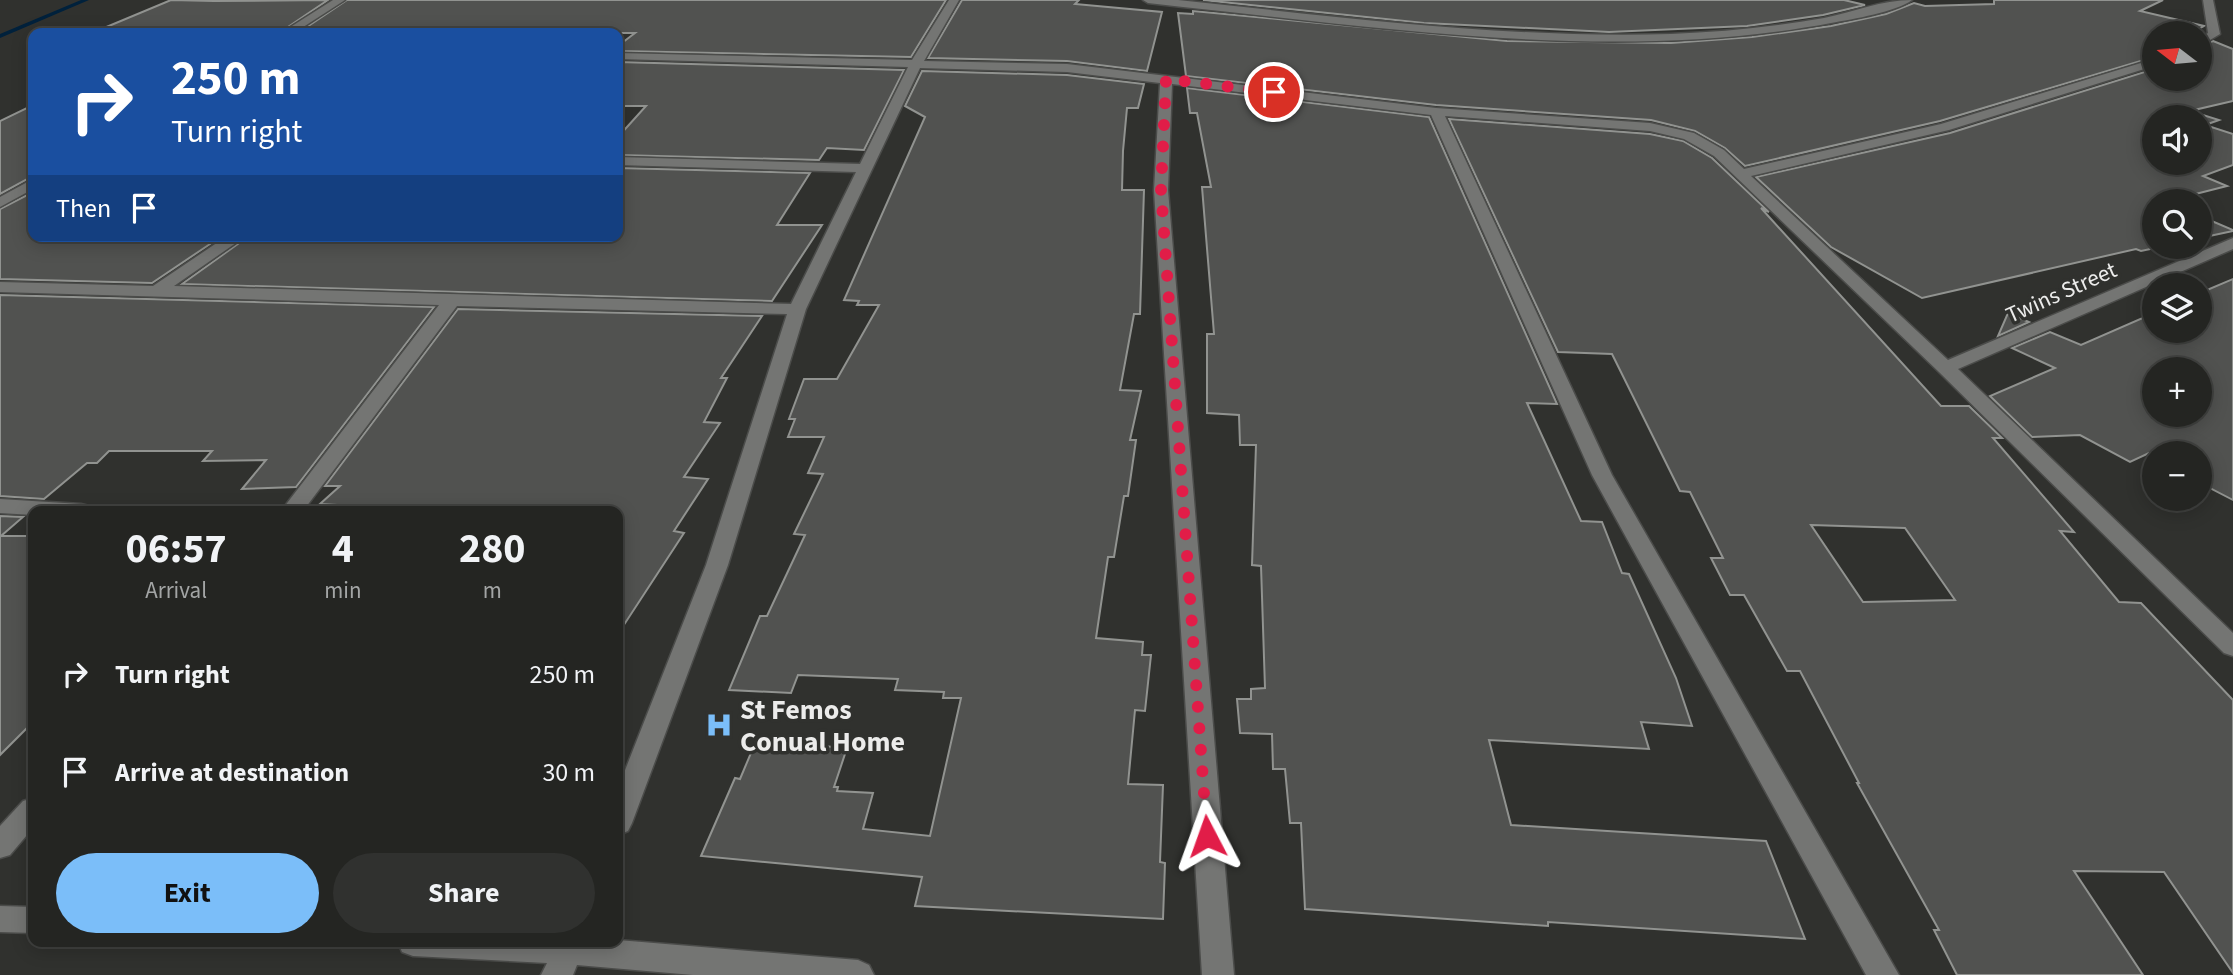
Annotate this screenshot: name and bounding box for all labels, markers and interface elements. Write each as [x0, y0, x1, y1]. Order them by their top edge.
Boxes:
north arrow [2142, 21, 2212, 91]
map controls [2142, 21, 2212, 511]
text: 250 m [171, 44, 300, 114]
icon: right [56, 56, 147, 147]
pin [1244, 62, 1304, 122]
icon: arrive [1255, 73, 1293, 111]
button: sound [2142, 105, 2212, 175]
text: Turn right [171, 109, 302, 155]
icon: arrive [125, 189, 163, 227]
button: search [2142, 189, 2212, 259]
text: Then [56, 190, 111, 227]
street label: Twins Street [2001, 253, 2122, 332]
button: layers [2142, 273, 2212, 343]
button: + [2142, 357, 2212, 427]
button: − [2142, 441, 2212, 511]
text: 06:57 [125, 519, 227, 579]
text: 4 [332, 519, 354, 579]
text: 280 [459, 519, 526, 579]
text: Arrival [145, 574, 207, 607]
text: min [324, 574, 362, 607]
text: m [483, 574, 502, 607]
icon: right [56, 655, 94, 693]
text: Turn right [115, 656, 230, 693]
text: 250 m [529, 656, 595, 693]
place label: St Femos Conual Home [740, 690, 905, 762]
hospital icon: St Femos Conual Home [704, 710, 734, 740]
icon: arrive [56, 753, 94, 791]
text: Arrive at destination [115, 754, 349, 791]
text: 30 m [542, 754, 595, 791]
position arrow [1170, 799, 1244, 873]
button: Exit [56, 853, 319, 933]
button: Share [333, 853, 595, 933]

